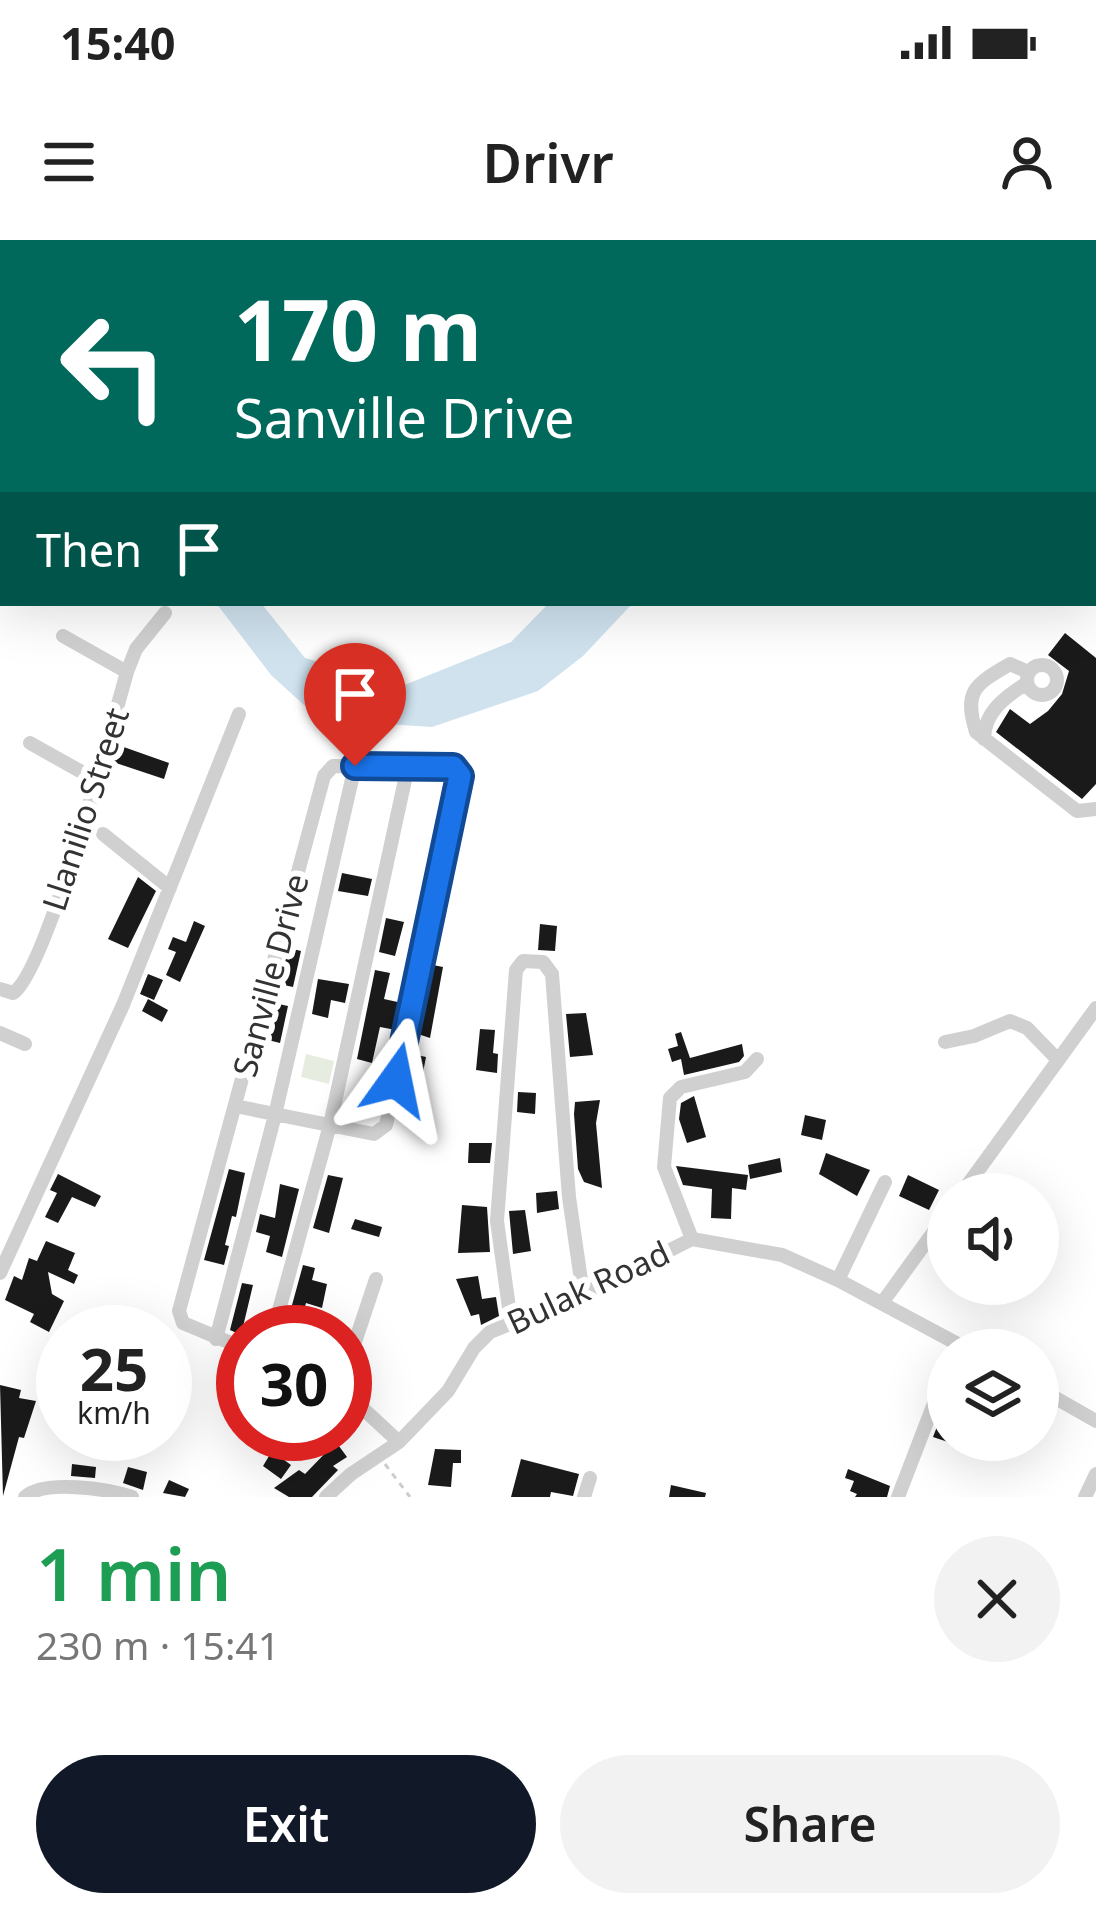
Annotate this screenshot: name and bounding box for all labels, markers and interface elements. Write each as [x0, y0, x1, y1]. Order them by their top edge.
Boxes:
text: 15:40 [60, 12, 176, 73]
text: Drivr [482, 125, 614, 199]
icon: menu [36, 129, 102, 195]
icon: person [994, 129, 1060, 195]
text: 170 m [234, 271, 482, 386]
icon: left [36, 288, 192, 444]
text: Sanville Drive [234, 380, 575, 454]
icon: arrive [166, 516, 232, 582]
text: Then [36, 519, 142, 580]
pin [304, 643, 406, 766]
icon: arrive [322, 661, 388, 727]
street label: Llanilio Street [31, 702, 139, 916]
street label: Sanville Drive [221, 869, 319, 1081]
position arrow [333, 1017, 459, 1143]
map controls [927, 1173, 1059, 1461]
button: sound [927, 1173, 1059, 1305]
street label: Bulak Road [499, 1230, 677, 1344]
speed limit sign: 30 [216, 1305, 372, 1461]
text: 25 [80, 1327, 148, 1409]
button: layers [927, 1329, 1059, 1461]
text: km/h [77, 1392, 151, 1433]
text: 1 min [36, 1524, 231, 1622]
button: close [934, 1536, 1060, 1662]
text: 230 m · 15:41 [36, 1618, 280, 1671]
button: Exit [36, 1755, 536, 1893]
button: Share [560, 1755, 1060, 1893]

